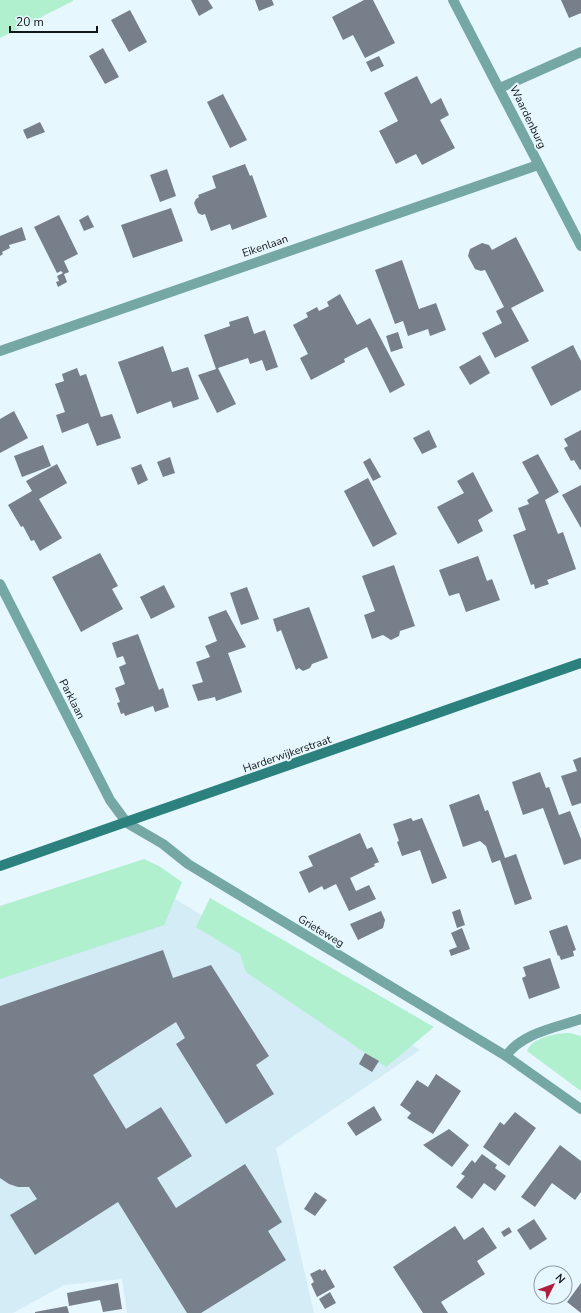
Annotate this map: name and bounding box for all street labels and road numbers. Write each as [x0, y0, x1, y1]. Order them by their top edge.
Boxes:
street label: Waardenburg [506, 83, 550, 151]
street label: Eikenlaan [240, 231, 290, 261]
street label: Parklaan [56, 676, 88, 722]
street label: Harderwijkerstraat [241, 732, 333, 776]
street label: Grieteweg [295, 911, 347, 951]

